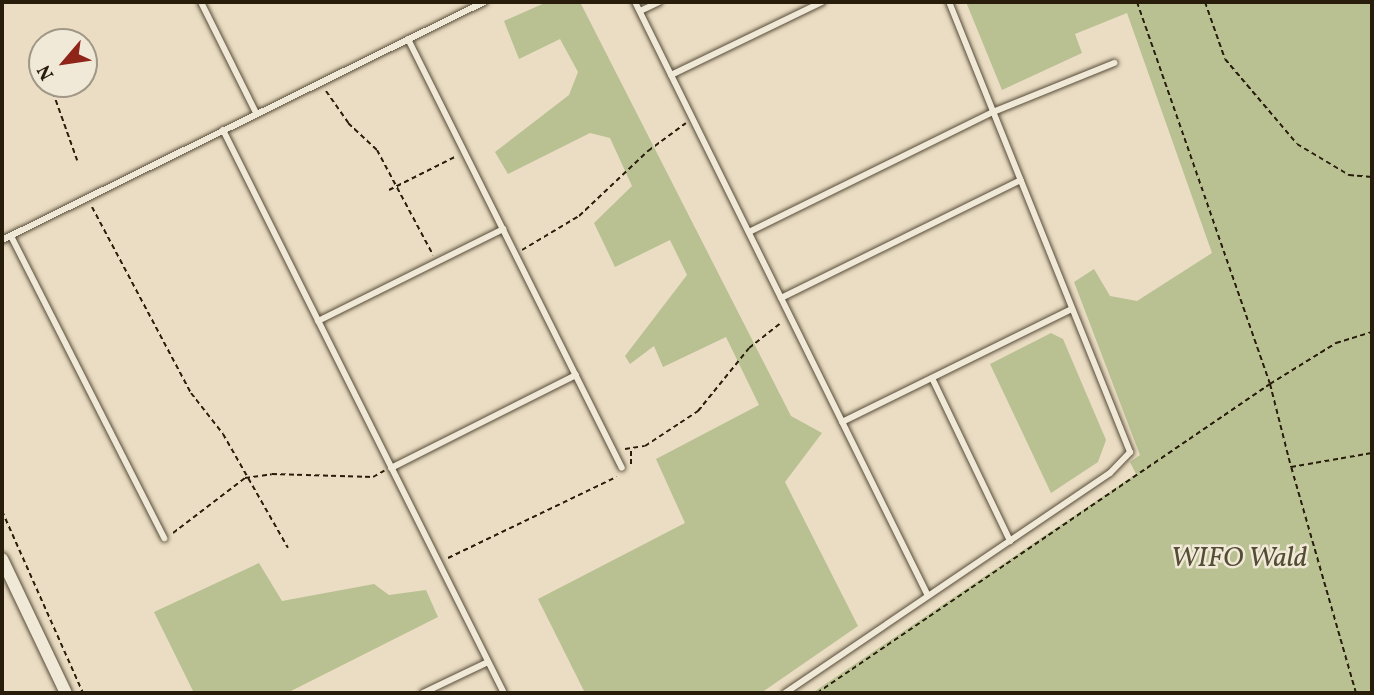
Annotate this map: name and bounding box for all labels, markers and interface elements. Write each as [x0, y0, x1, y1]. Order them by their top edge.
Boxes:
north arrow [28, 28, 98, 98]
text: N [32, 60, 61, 85]
park label: WIFO Wald [1171, 542, 1307, 576]

